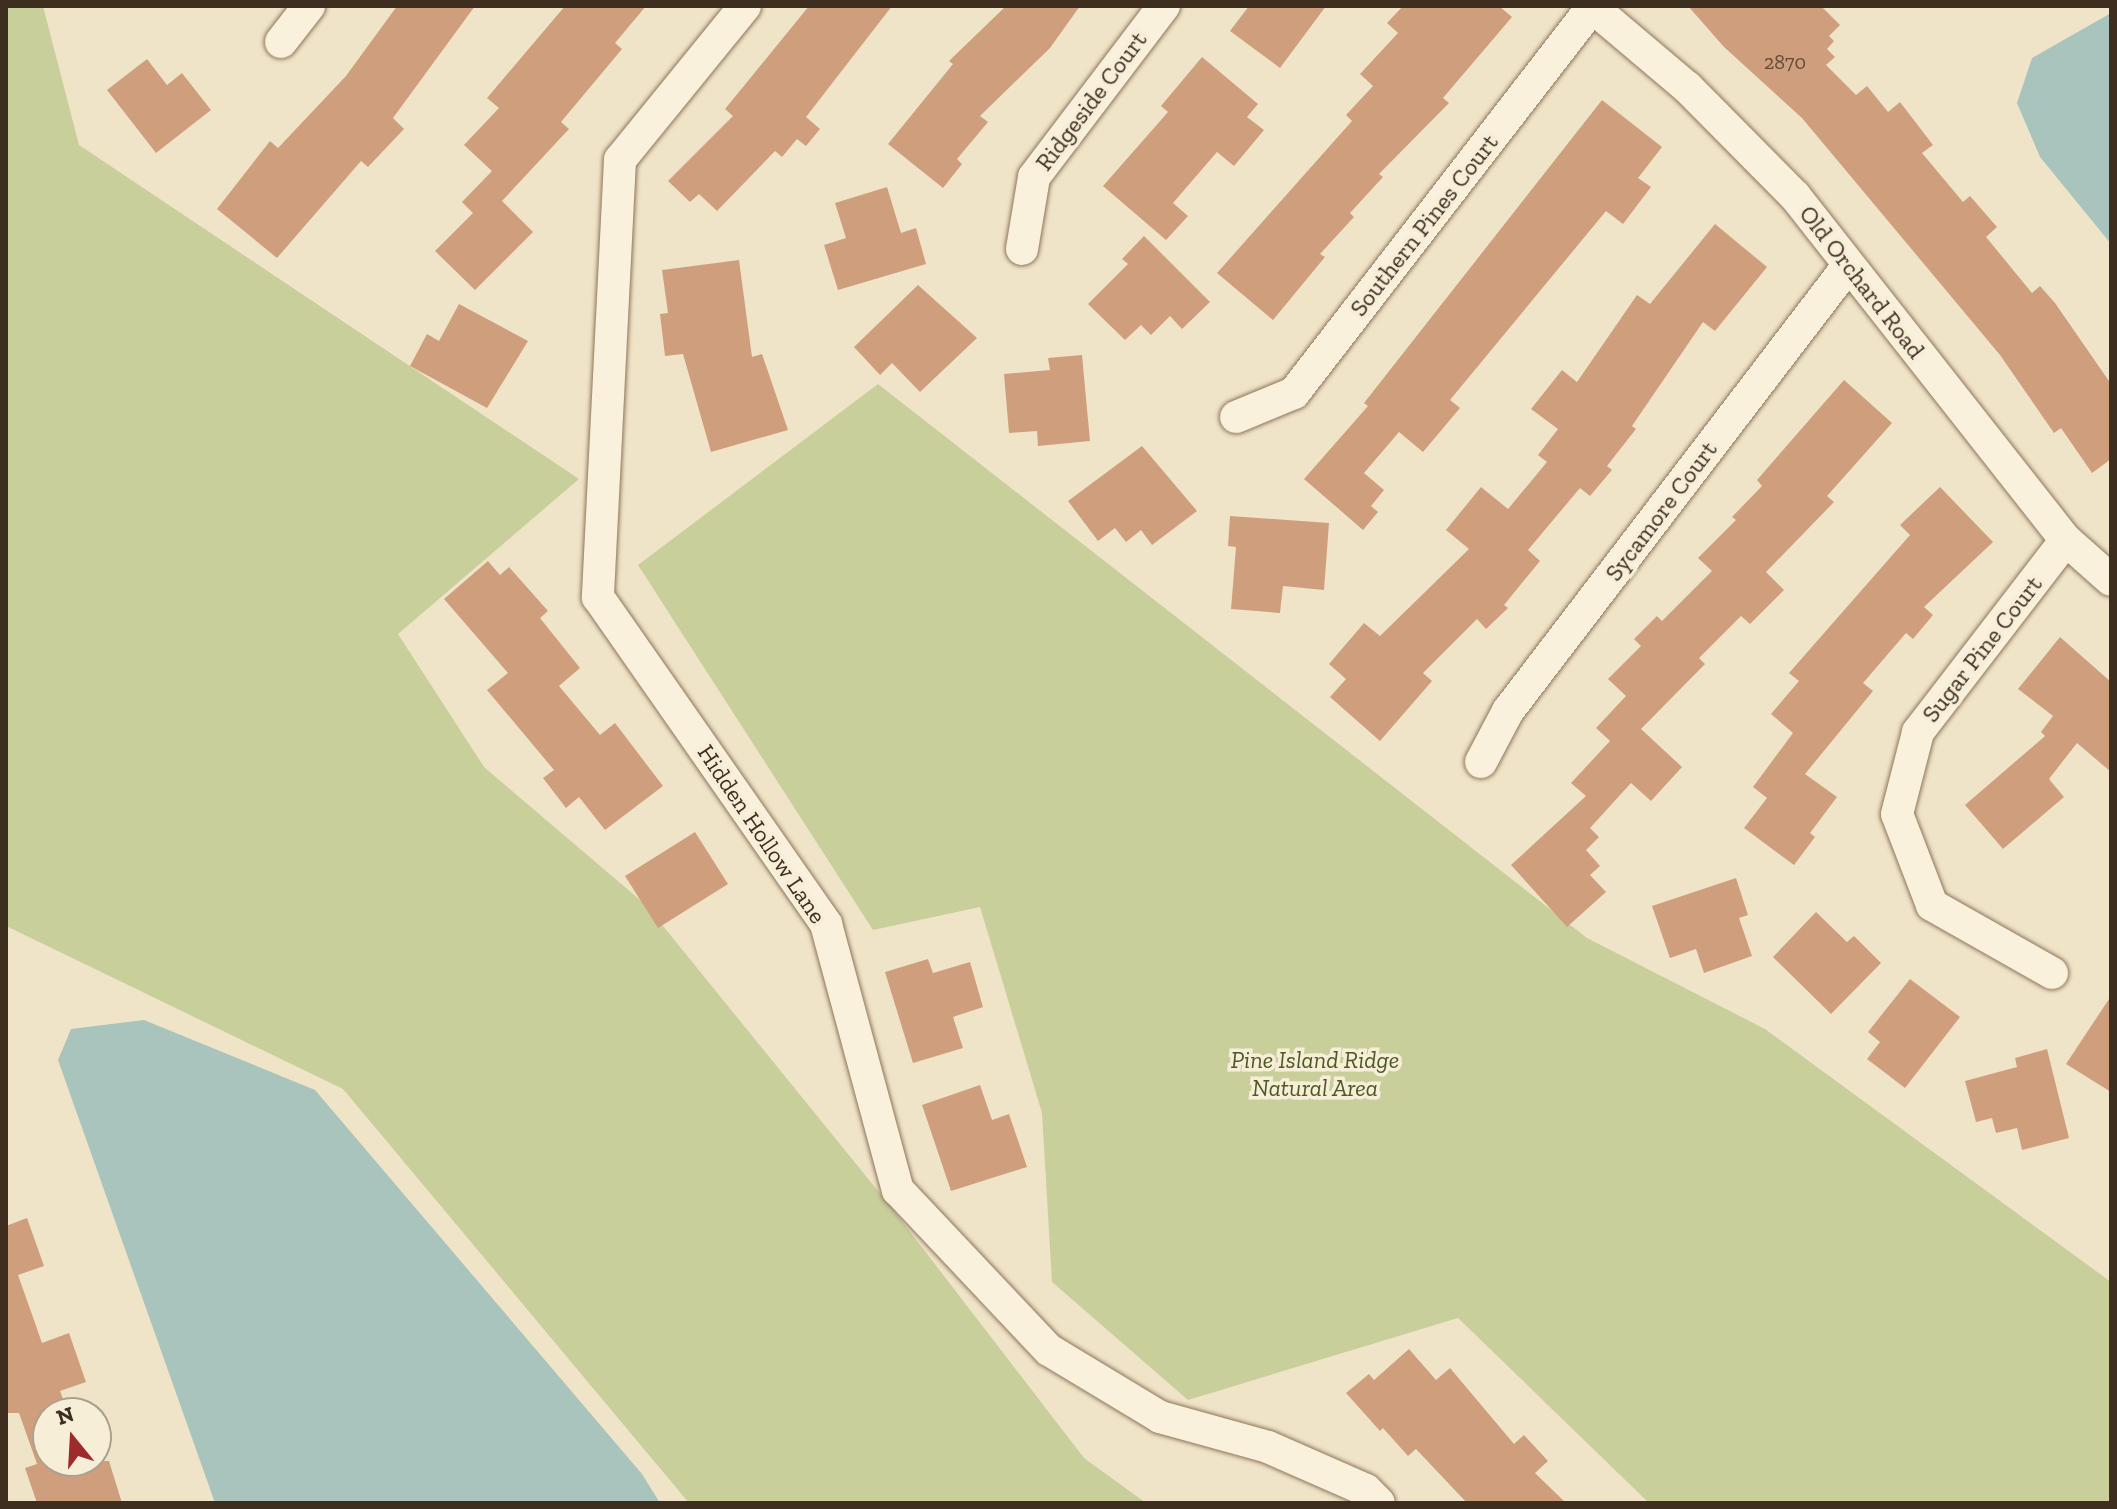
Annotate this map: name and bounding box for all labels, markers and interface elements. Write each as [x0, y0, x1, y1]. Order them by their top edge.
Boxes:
street label: Ridgeside Court [1029, 26, 1153, 176]
house number: 2870 [1764, 50, 1806, 74]
street label: Southern Pines Court [1344, 128, 1504, 322]
street label: Old Orchard Road [1793, 200, 1931, 364]
street label: Sycamore Court [1599, 436, 1723, 586]
street label: Sugar Pine Court [1916, 570, 2048, 728]
street label: Hidden Hollow Lane [691, 739, 833, 929]
park label: Pine Island Ridge Natural Area [1231, 1046, 1399, 1102]
north arrow [32, 1397, 112, 1477]
text: N [53, 1400, 77, 1431]

